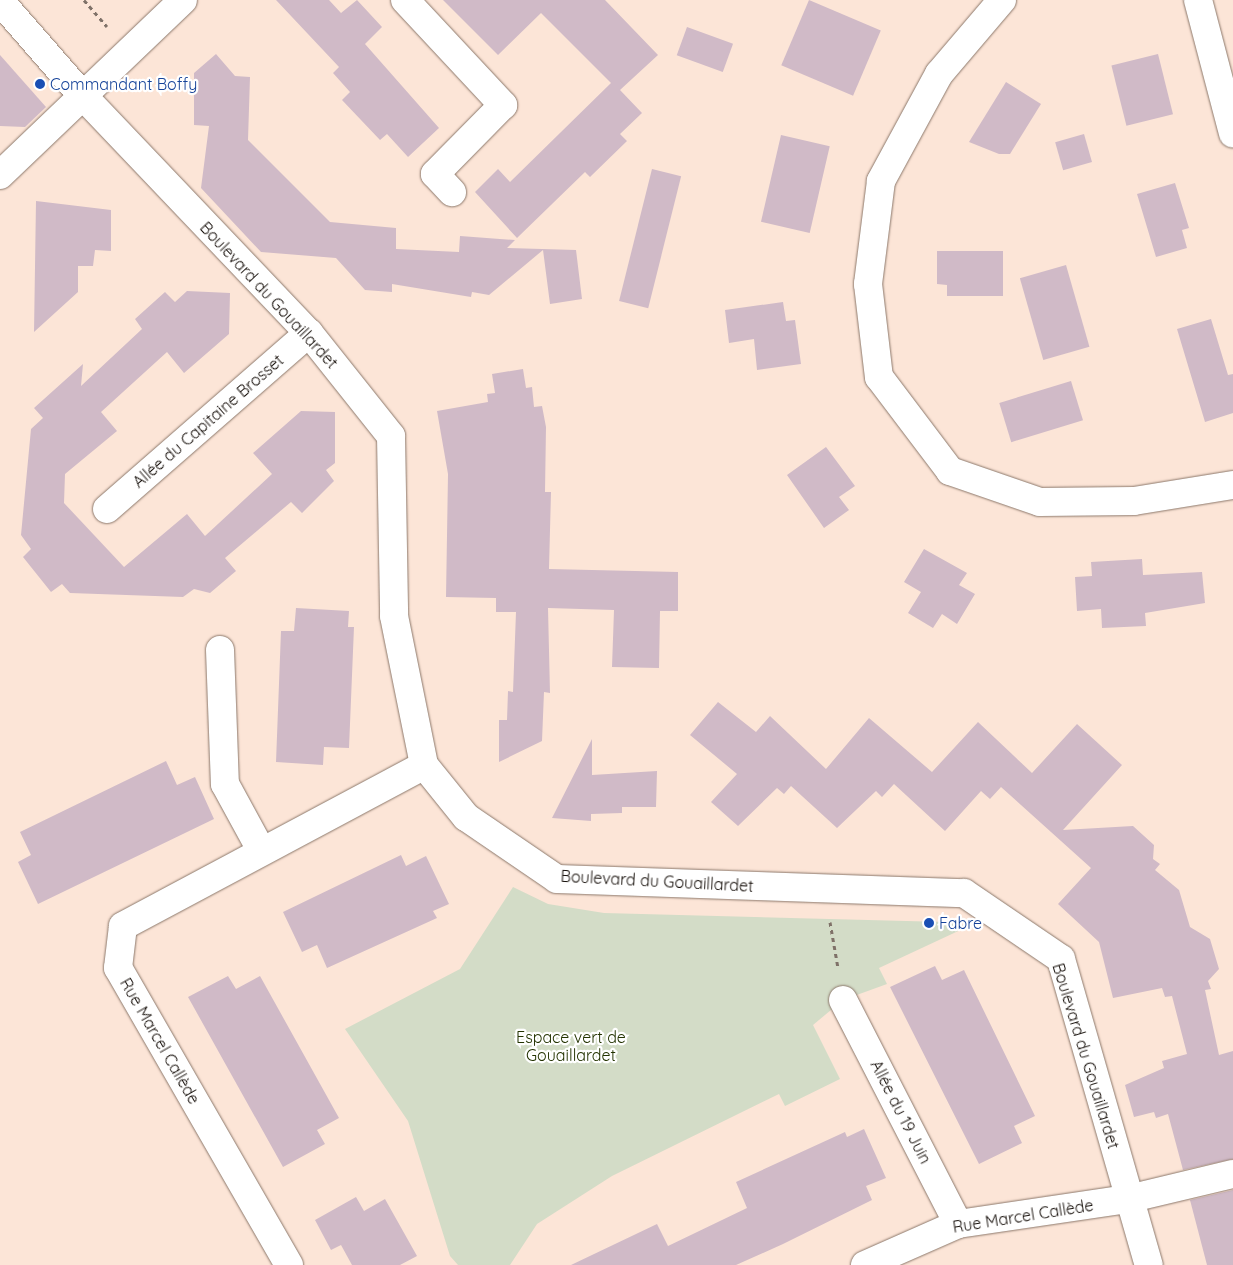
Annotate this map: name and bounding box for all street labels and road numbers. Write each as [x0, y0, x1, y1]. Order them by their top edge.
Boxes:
street label: Boulevard du Gouaillardet [196, 218, 342, 372]
street label: Allée du Capitaine Brosset [129, 350, 287, 492]
street label: Boulevard du Gouaillardet [560, 866, 754, 896]
street label: Boulevard du Gouaillardet [1049, 961, 1123, 1151]
street label: Rue Marcel Callède [116, 975, 204, 1107]
street label: Allée du 19 Juin [867, 1057, 935, 1167]
street label: Rue Marcel Callède [951, 1195, 1095, 1237]

